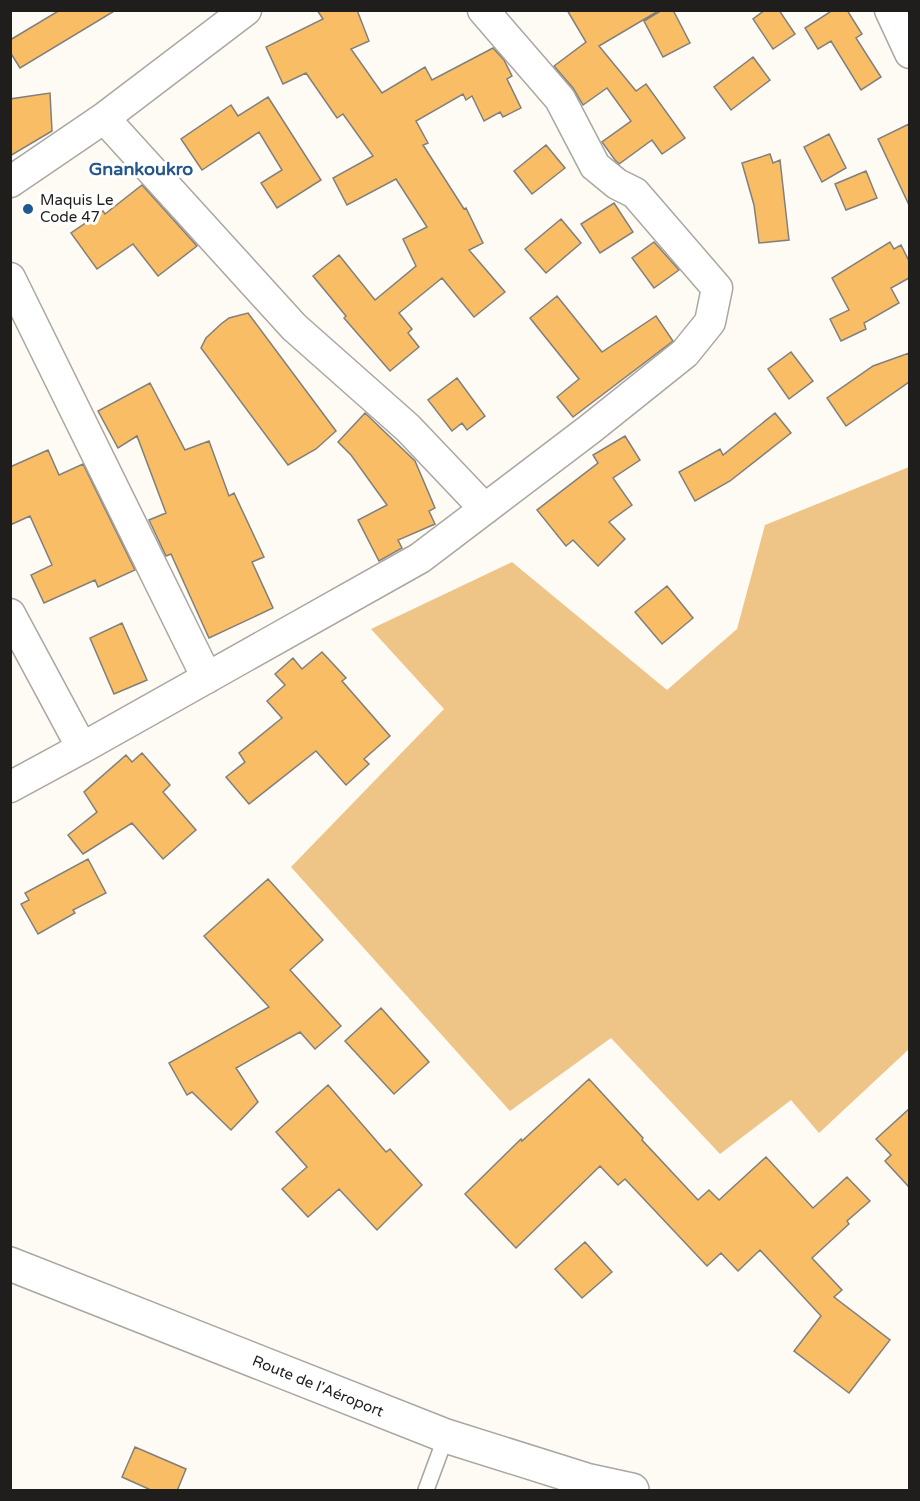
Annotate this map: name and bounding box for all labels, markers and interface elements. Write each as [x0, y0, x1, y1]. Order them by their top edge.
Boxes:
district label: Gnankoukro [89, 158, 193, 180]
place label: Maquis Le Code 47 [40, 191, 114, 226]
marker: Maquis Le Code 47 [21, 202, 35, 216]
street label: Route de l'Aéroport [250, 1351, 387, 1421]

